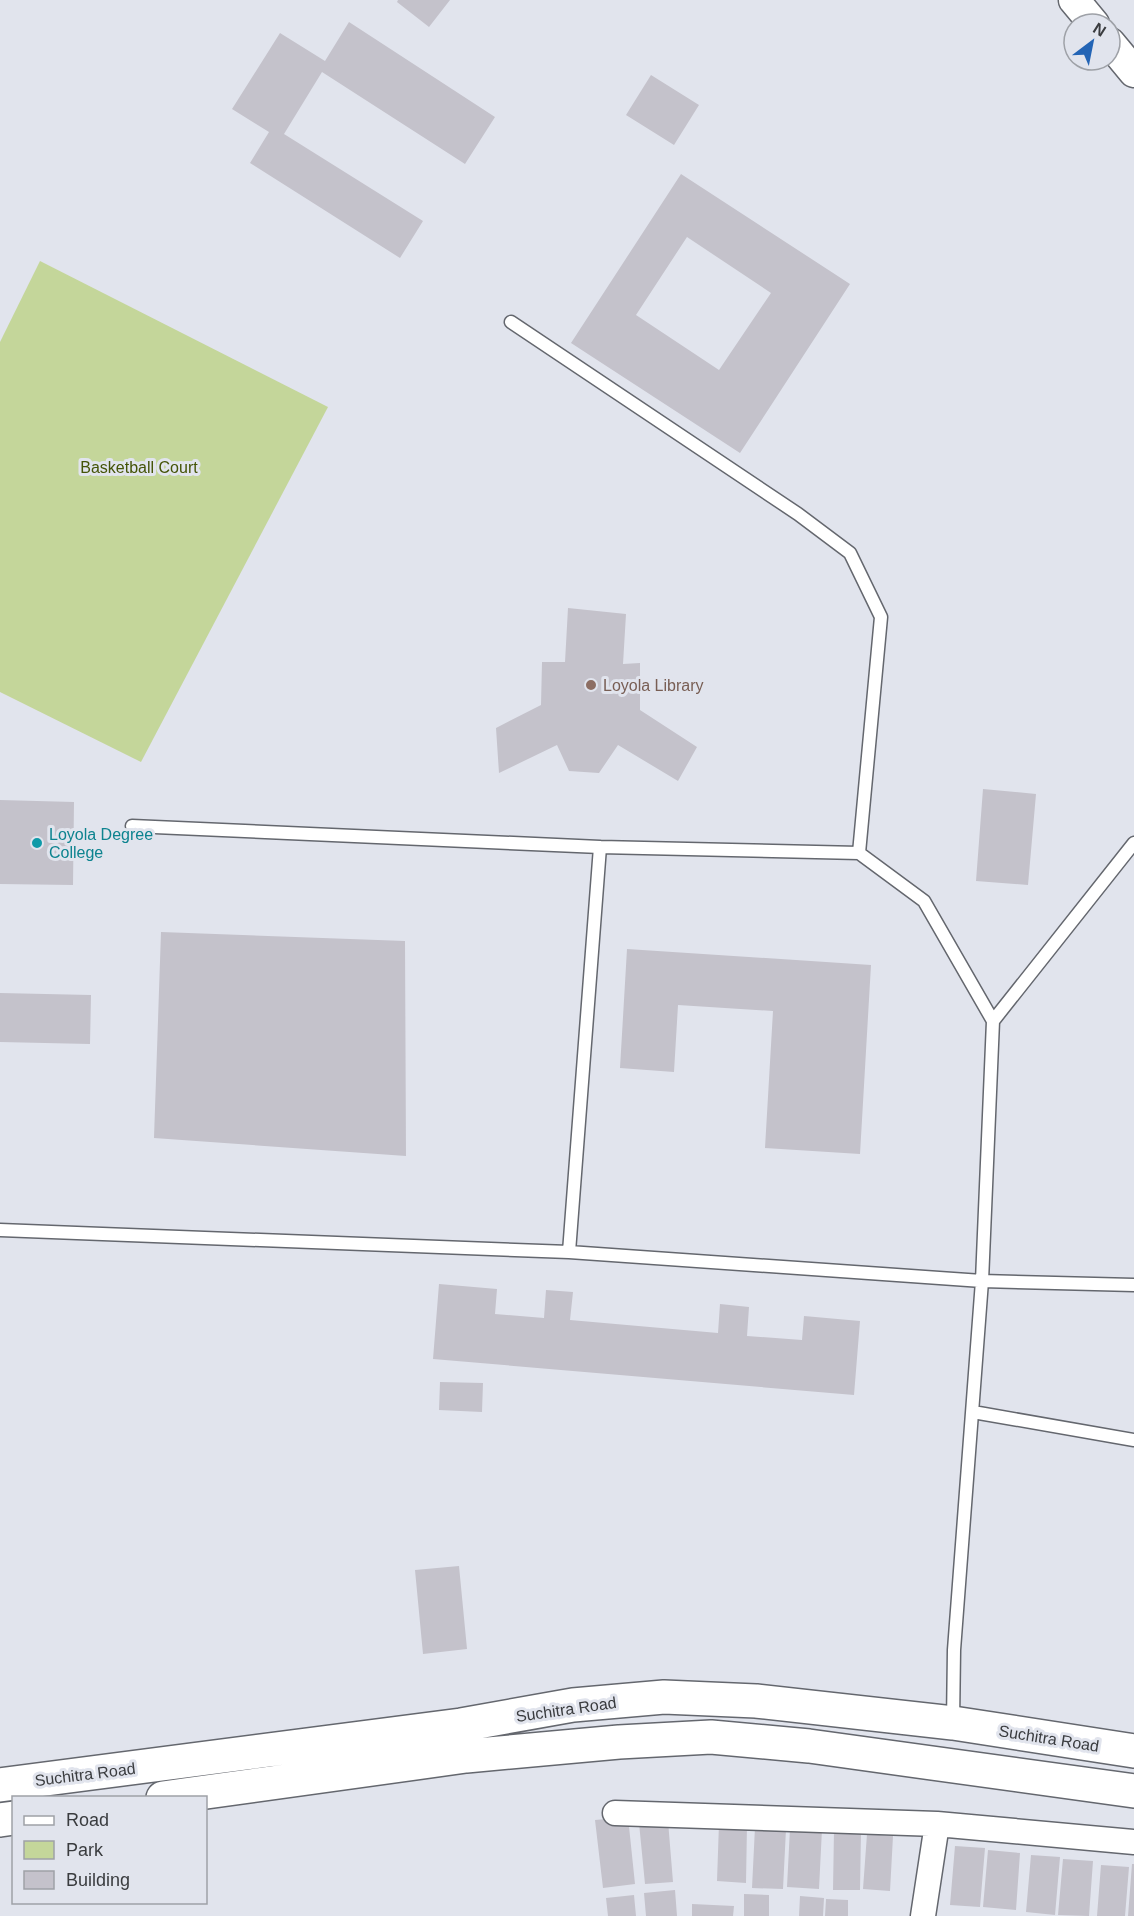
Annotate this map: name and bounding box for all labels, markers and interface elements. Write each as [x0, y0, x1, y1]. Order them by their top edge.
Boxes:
north arrow [1062, 12, 1122, 72]
text: N [1090, 19, 1109, 40]
park label: Basketball Court [80, 459, 198, 476]
place label: Loyola Library [603, 677, 704, 694]
marker: Loyola Library [584, 678, 598, 692]
place label: Loyola Degree College [49, 826, 153, 861]
marker: Loyola Degree College [30, 836, 44, 850]
street label: Suchitra Road [515, 1694, 617, 1725]
street label: Suchitra Road [998, 1722, 1100, 1755]
street label: Suchitra Road [34, 1760, 136, 1789]
legend [12, 1796, 207, 1904]
text: Road [66, 1810, 109, 1830]
text: Park [66, 1840, 104, 1860]
text: Building [66, 1870, 130, 1890]

